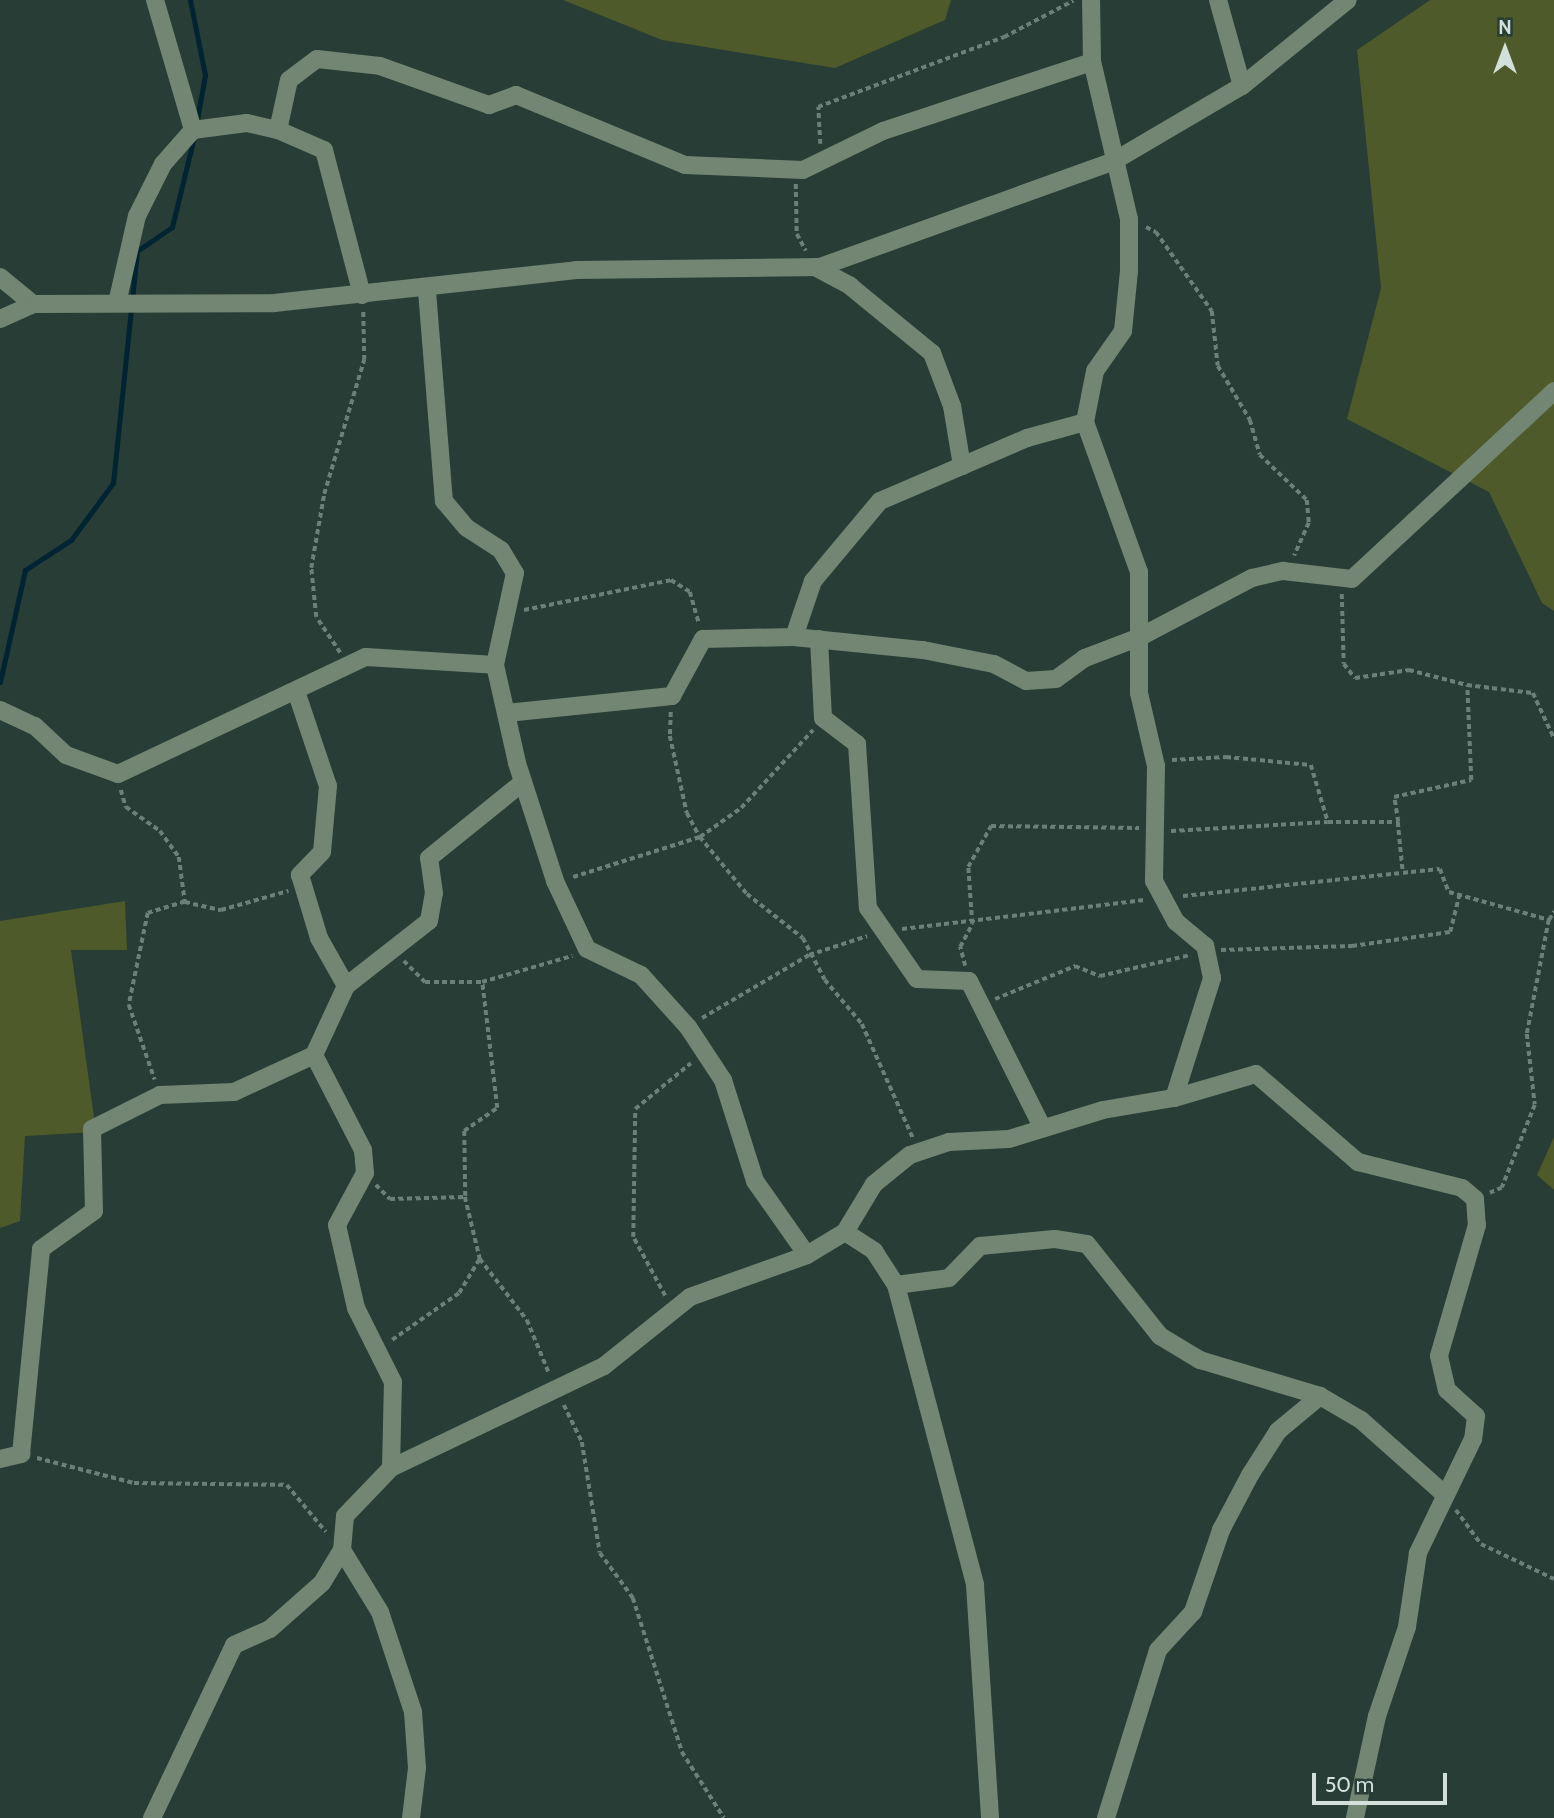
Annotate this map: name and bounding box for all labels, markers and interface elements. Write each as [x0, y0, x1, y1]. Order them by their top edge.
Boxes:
north arrow [1470, 14, 1540, 84]
text: N [1498, 16, 1512, 39]
scale bar [1316, 1758, 1451, 1802]
text: 50 m [1325, 1772, 1374, 1797]

